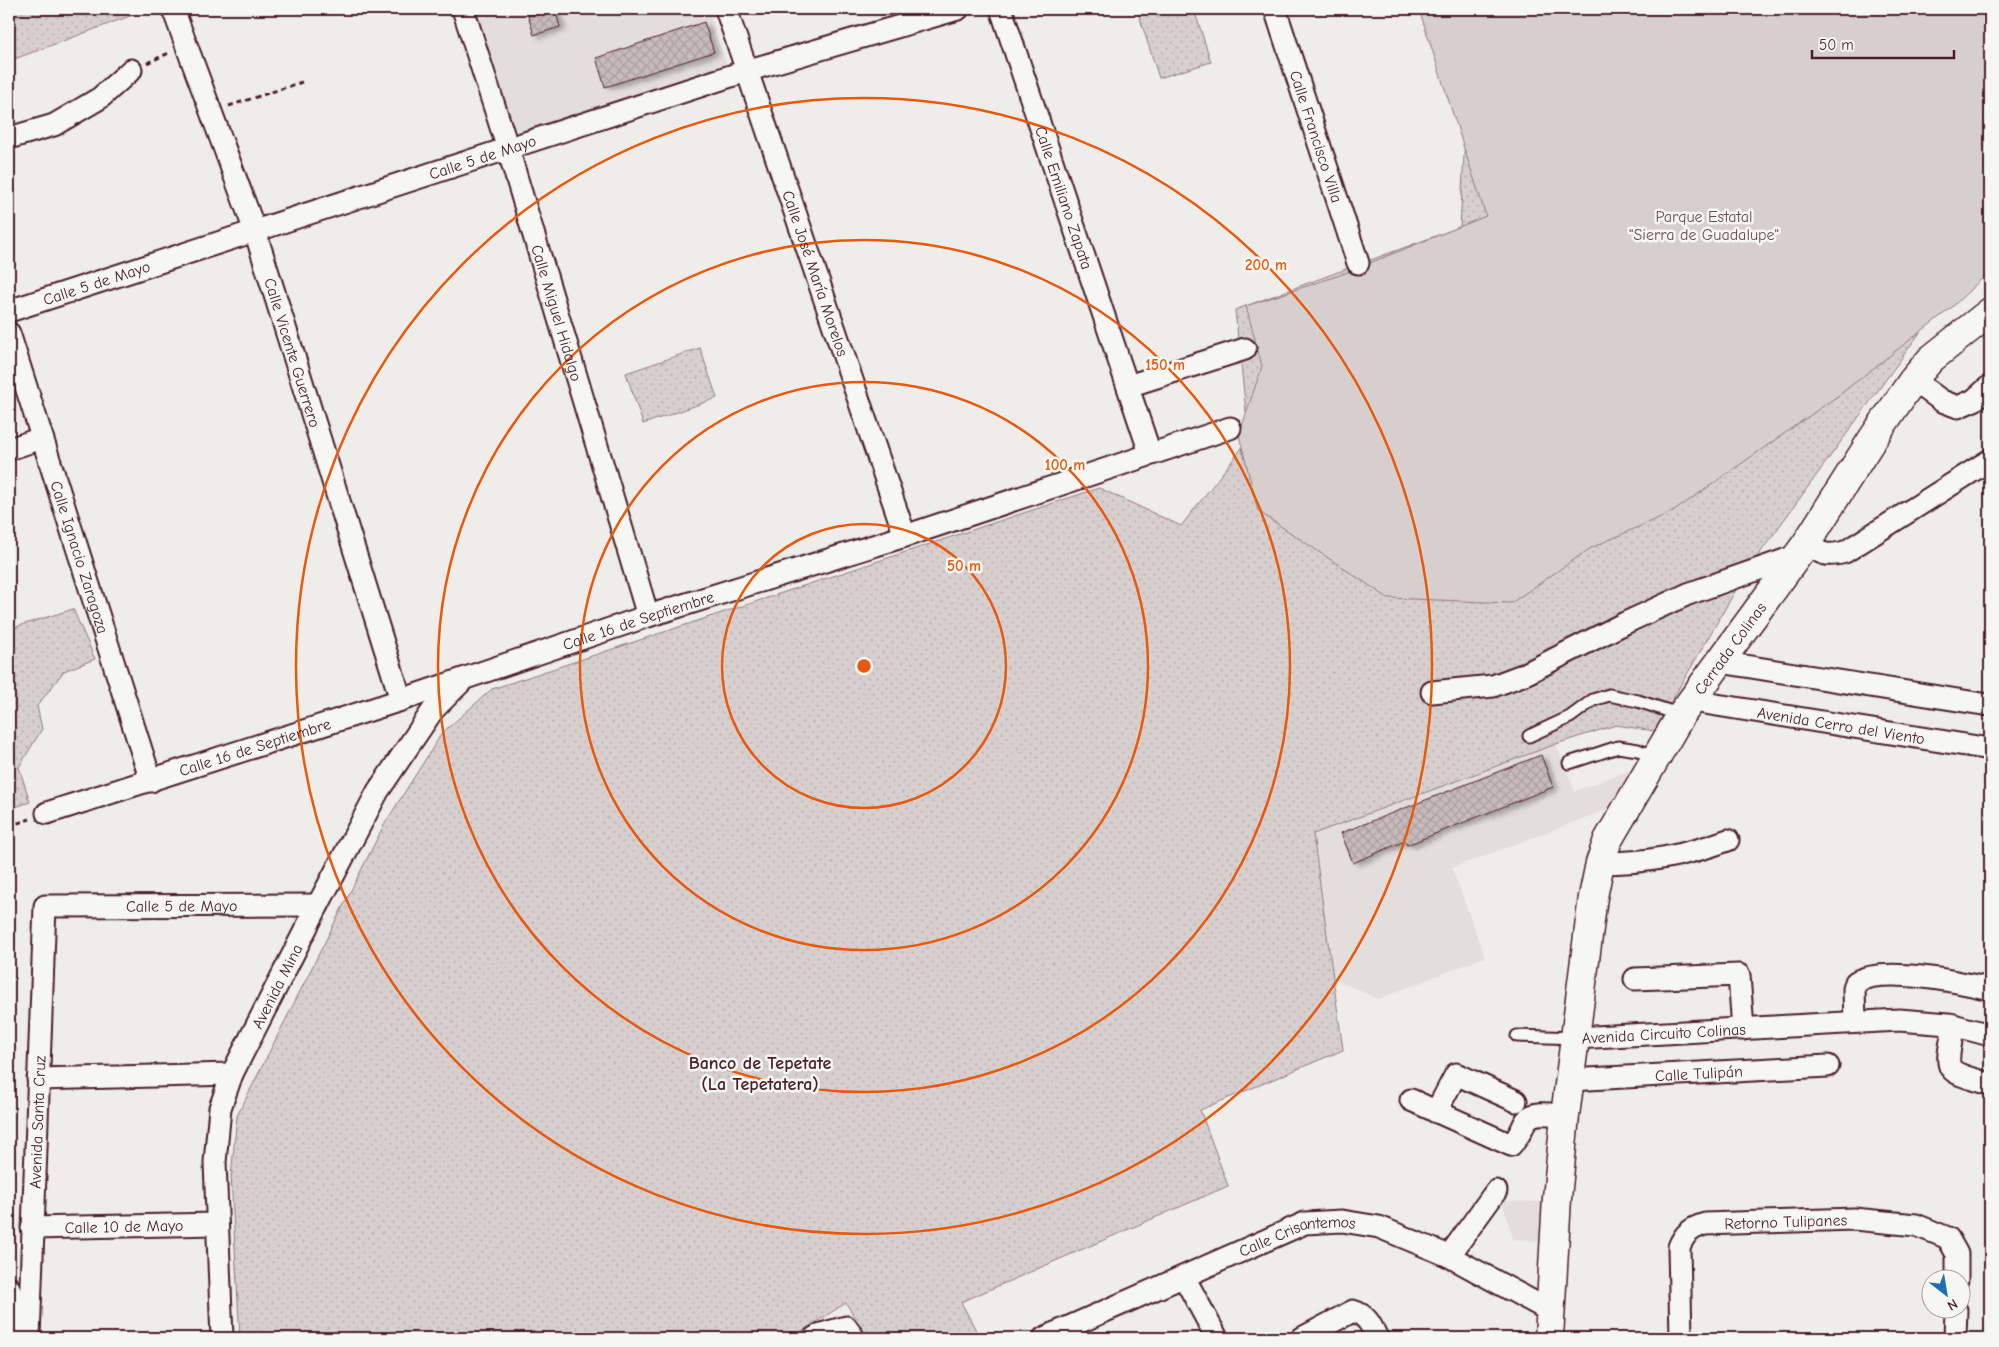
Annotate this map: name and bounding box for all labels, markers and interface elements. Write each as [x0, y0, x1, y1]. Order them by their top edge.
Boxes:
scale bar [1812, 28, 1954, 60]
text: 50 m [1819, 36, 1854, 54]
street label: Calle Francisco Villa [1286, 68, 1346, 205]
street label: Calle Emiliano Zapata [1031, 124, 1096, 272]
street label: Calle 5 de Mayo [427, 132, 539, 184]
street label: Calle José María Morelos [778, 188, 851, 359]
park label: Parque Estatal "Sierra de Guadalupe" [1629, 208, 1779, 244]
street label: Calle Miguel Hidalgo [527, 243, 585, 383]
text: 200 m [1245, 256, 1287, 274]
street label: Calle 5 de Mayo [41, 258, 153, 309]
street label: Calle Vicente Guerrero [260, 276, 324, 430]
text: 150 m [1145, 356, 1185, 374]
text: 100 m [1045, 456, 1085, 474]
street label: Calle Ignacio Zaragoza [46, 479, 112, 636]
text: 50 m [947, 557, 981, 575]
street label: Calle 16 de Septiembre [561, 588, 716, 654]
street label: Cerrada Colinas [1691, 599, 1771, 698]
centre of rings [855, 657, 873, 675]
street label: Avenida Cerro del Viento [1756, 704, 1926, 748]
street label: Calle 16 de Septiembre [177, 715, 333, 780]
street label: Calle 5 de Mayo [126, 897, 237, 916]
street label: Avenida Mina [249, 941, 307, 1032]
street label: Avenida Circuito Colinas [1581, 1021, 1747, 1048]
district label: Banco de Tepetate (La Tepetatera) [689, 1053, 832, 1095]
street label: Avenida Santa Cruz [27, 1055, 49, 1189]
street label: Calle Tulipán [1655, 1063, 1743, 1085]
street label: Retorno Tulipanes [1724, 1211, 1848, 1233]
street label: Calle Crisantemos [1236, 1213, 1357, 1261]
street label: Calle 10 de Mayo [64, 1217, 184, 1237]
north arrow [1922, 1270, 1972, 1320]
text: N [1944, 1295, 1961, 1314]

